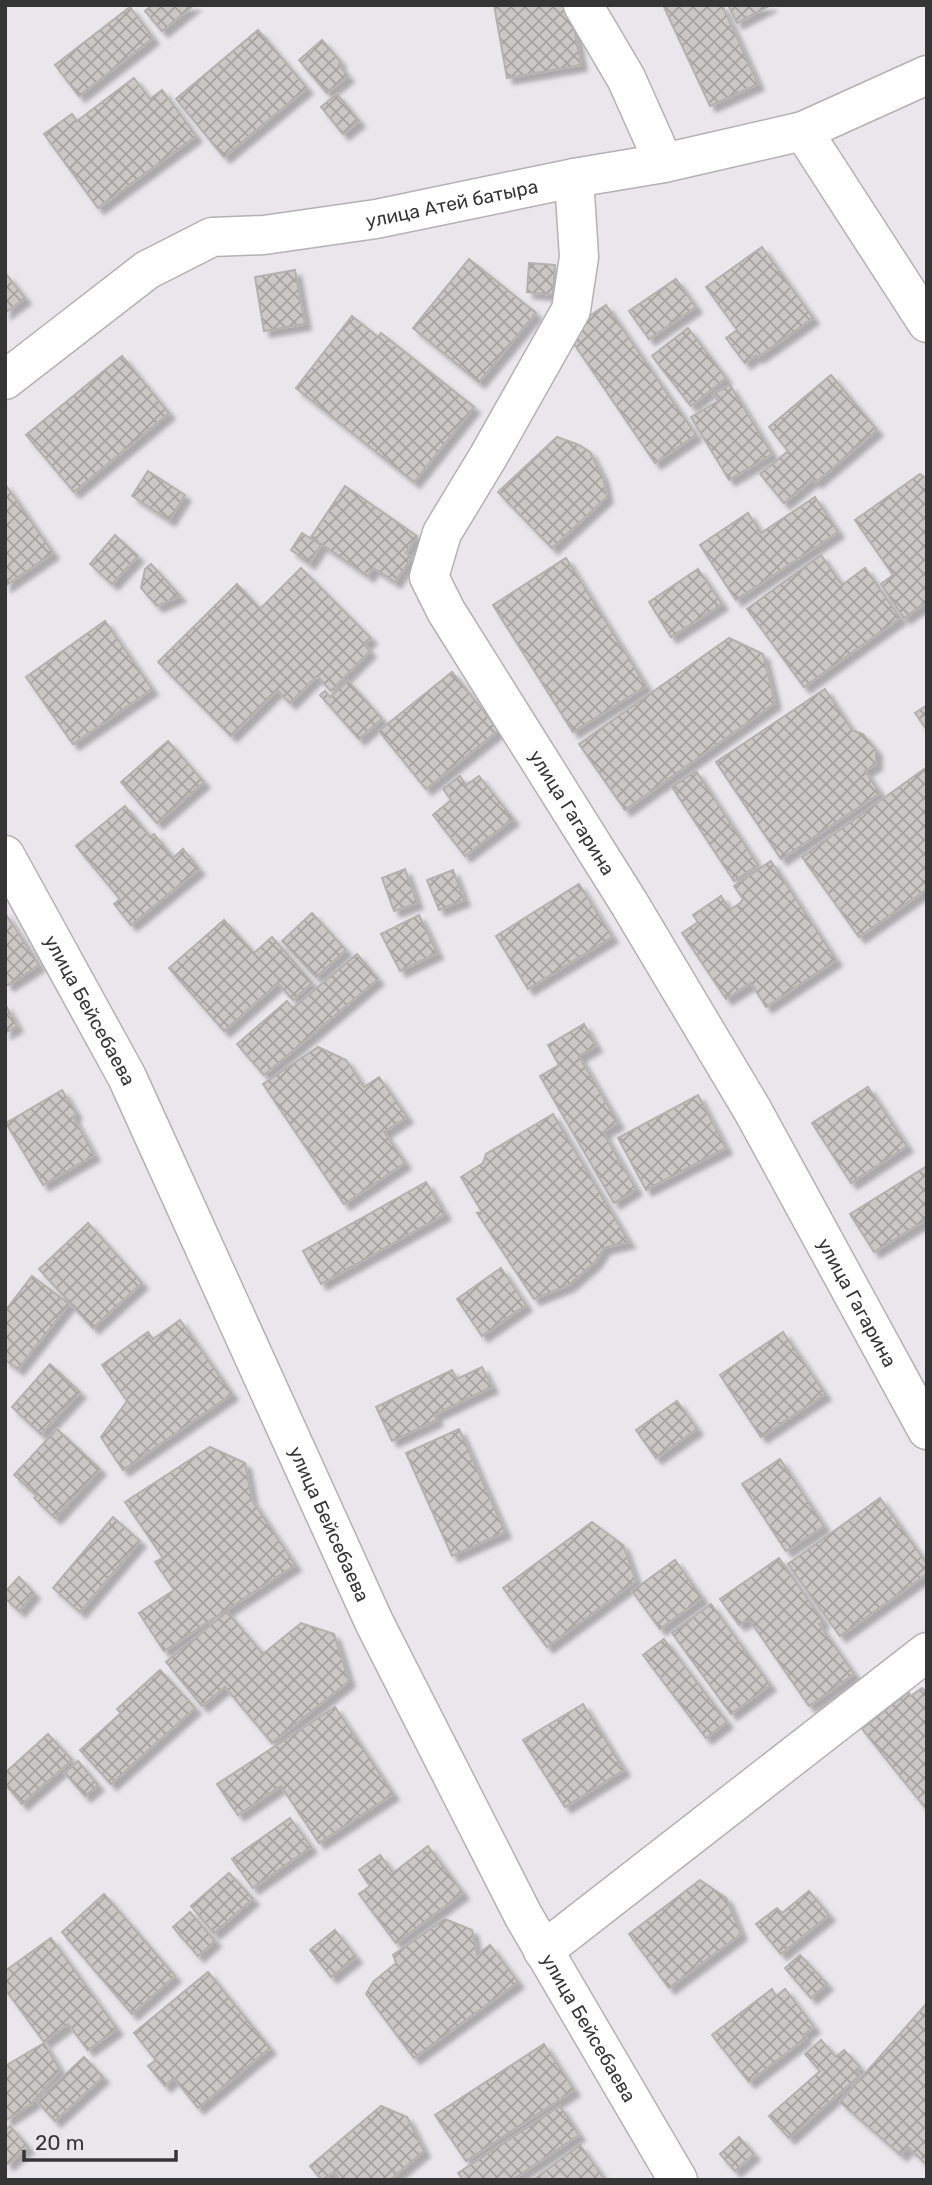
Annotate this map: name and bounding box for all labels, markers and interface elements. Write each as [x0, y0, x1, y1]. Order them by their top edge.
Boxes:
street label: улица Атей батыра [364, 175, 540, 232]
street label: улица Гагарина [524, 746, 620, 880]
street label: улица Бейсебаева [39, 931, 140, 1089]
street label: улица Гагарина [812, 1234, 901, 1371]
street label: улица Бейсебаева [284, 1443, 374, 1605]
street label: улица Бейсебаева [536, 1950, 641, 2106]
scale bar [24, 2118, 177, 2162]
text: 20 m [35, 2130, 84, 2155]

